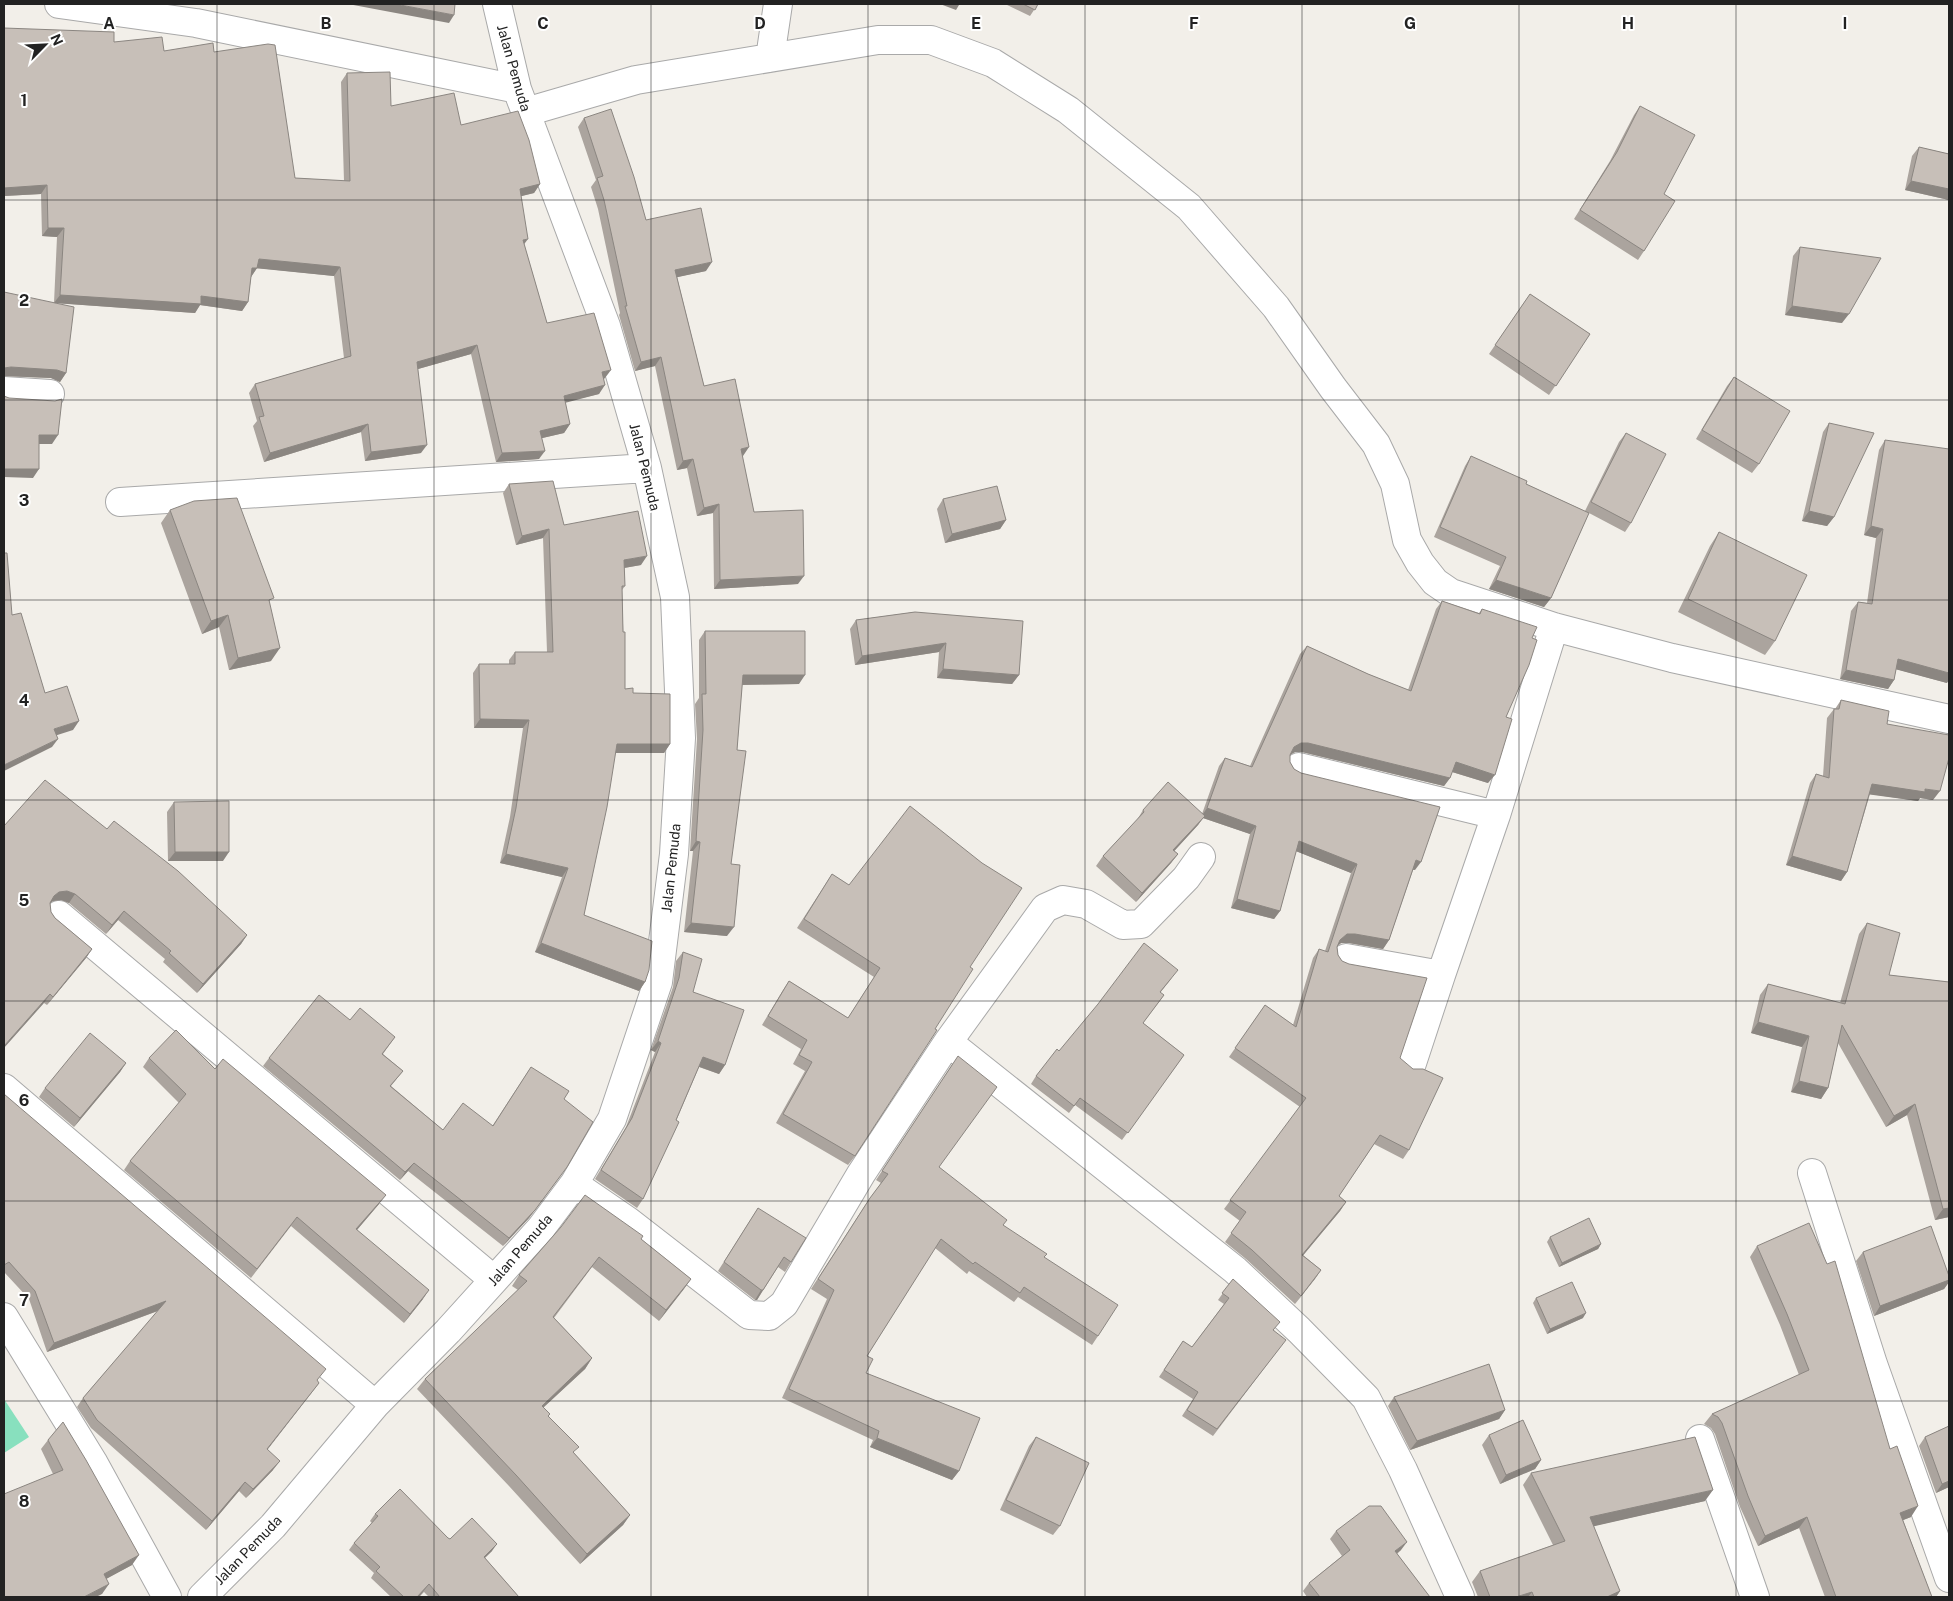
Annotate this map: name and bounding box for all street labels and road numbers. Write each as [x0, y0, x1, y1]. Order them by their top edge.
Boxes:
street label: Jalan Pemuda [494, 23, 534, 113]
street label: Jalan Pemuda [626, 422, 664, 512]
street label: Jalan Pemuda [658, 823, 684, 913]
street label: Jalan Pemuda [485, 1211, 555, 1289]
street label: Jalan Pemuda [211, 1512, 285, 1588]

